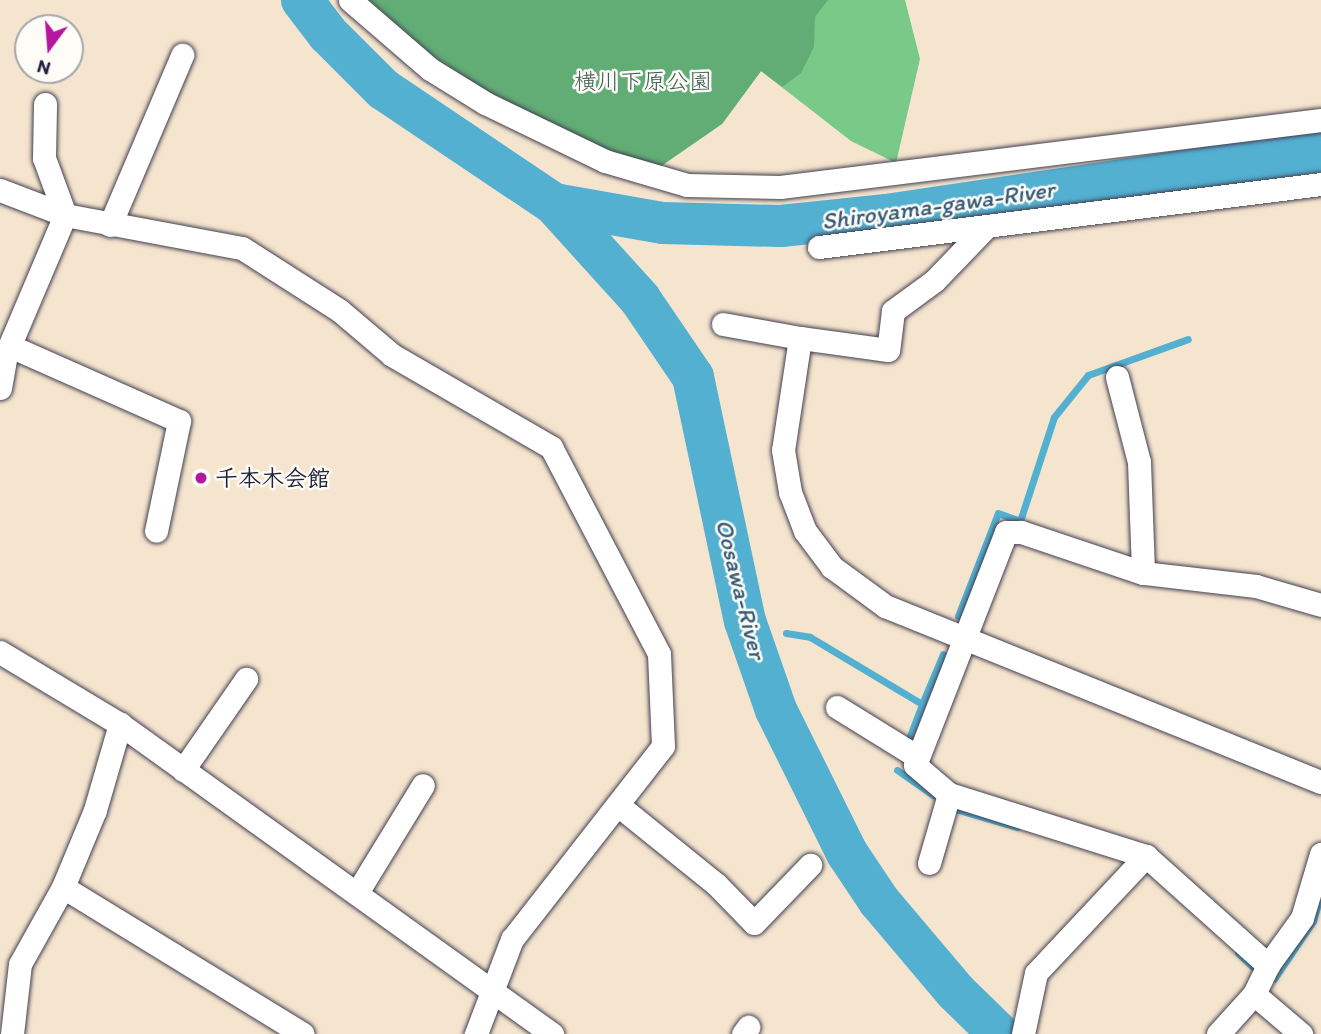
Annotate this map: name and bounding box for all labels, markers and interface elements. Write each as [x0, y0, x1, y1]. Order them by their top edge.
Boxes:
north arrow [14, 14, 84, 84]
text: N [34, 55, 53, 81]
park label: 横川下原公園 [574, 67, 712, 95]
water label: Shiroyama-gawa-River [820, 174, 1056, 236]
place label: 千本木会館 [215, 464, 330, 492]
marker: 千本木会館 [193, 470, 209, 486]
water label: Oosawa-River [710, 516, 772, 662]

